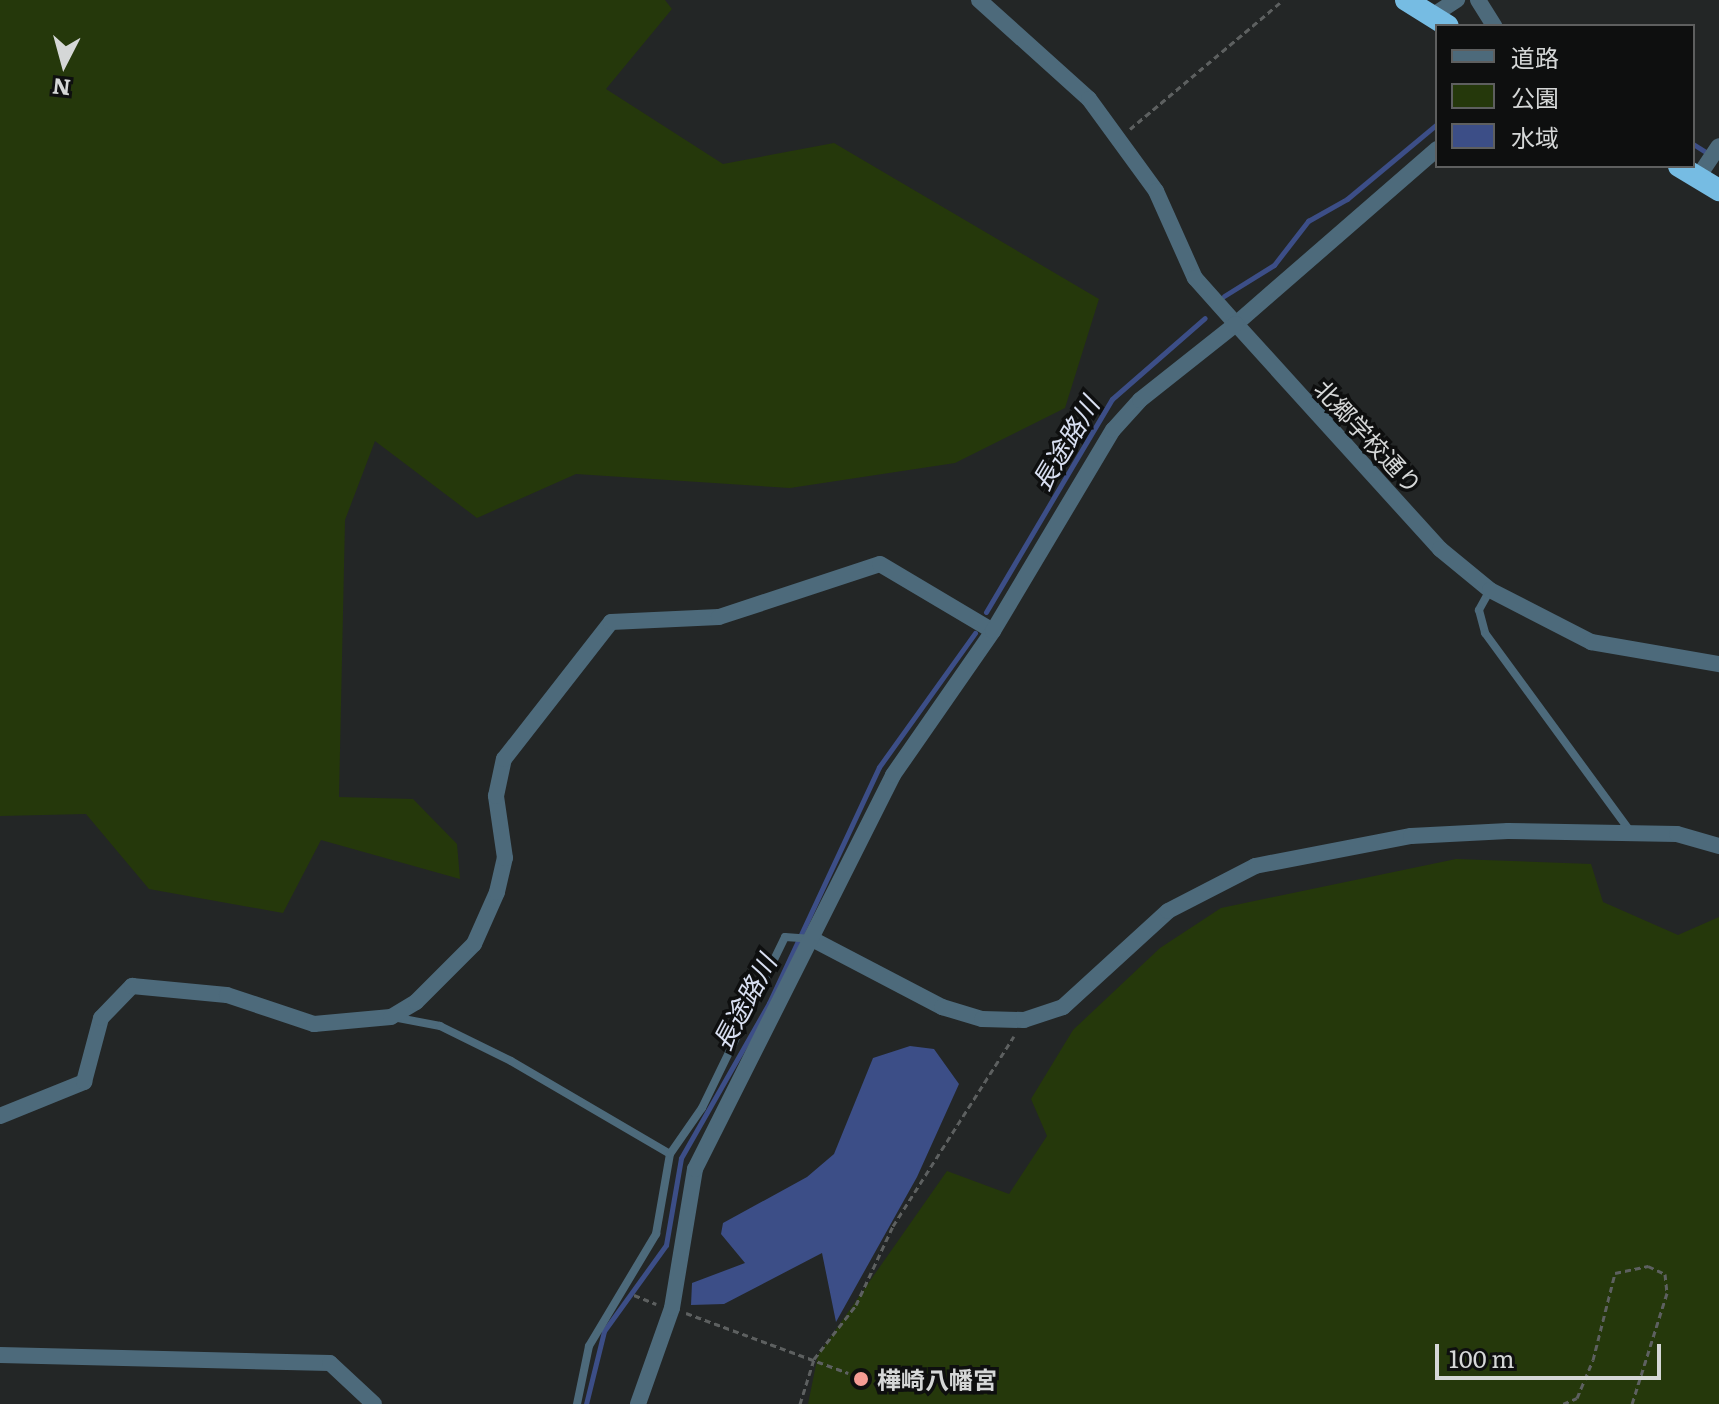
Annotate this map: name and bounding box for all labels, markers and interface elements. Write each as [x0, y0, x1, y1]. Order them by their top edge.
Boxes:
north arrow [24, 24, 104, 104]
legend [1435, 24, 1695, 168]
text: 道路 [1511, 39, 1559, 74]
text: N [51, 71, 72, 106]
text: 公園 [1511, 79, 1559, 114]
text: 水域 [1511, 119, 1559, 154]
street label: 北郷学校通り [1309, 374, 1429, 498]
water label: 長途路川 [1024, 390, 1104, 496]
water label: 長途路川 [705, 949, 781, 1055]
scale bar [1439, 1328, 1665, 1378]
text: 100 m [1449, 1340, 1515, 1375]
place label: 樺崎八幡宮 [877, 1365, 997, 1393]
marker: 樺崎八幡宮 [852, 1370, 870, 1388]

